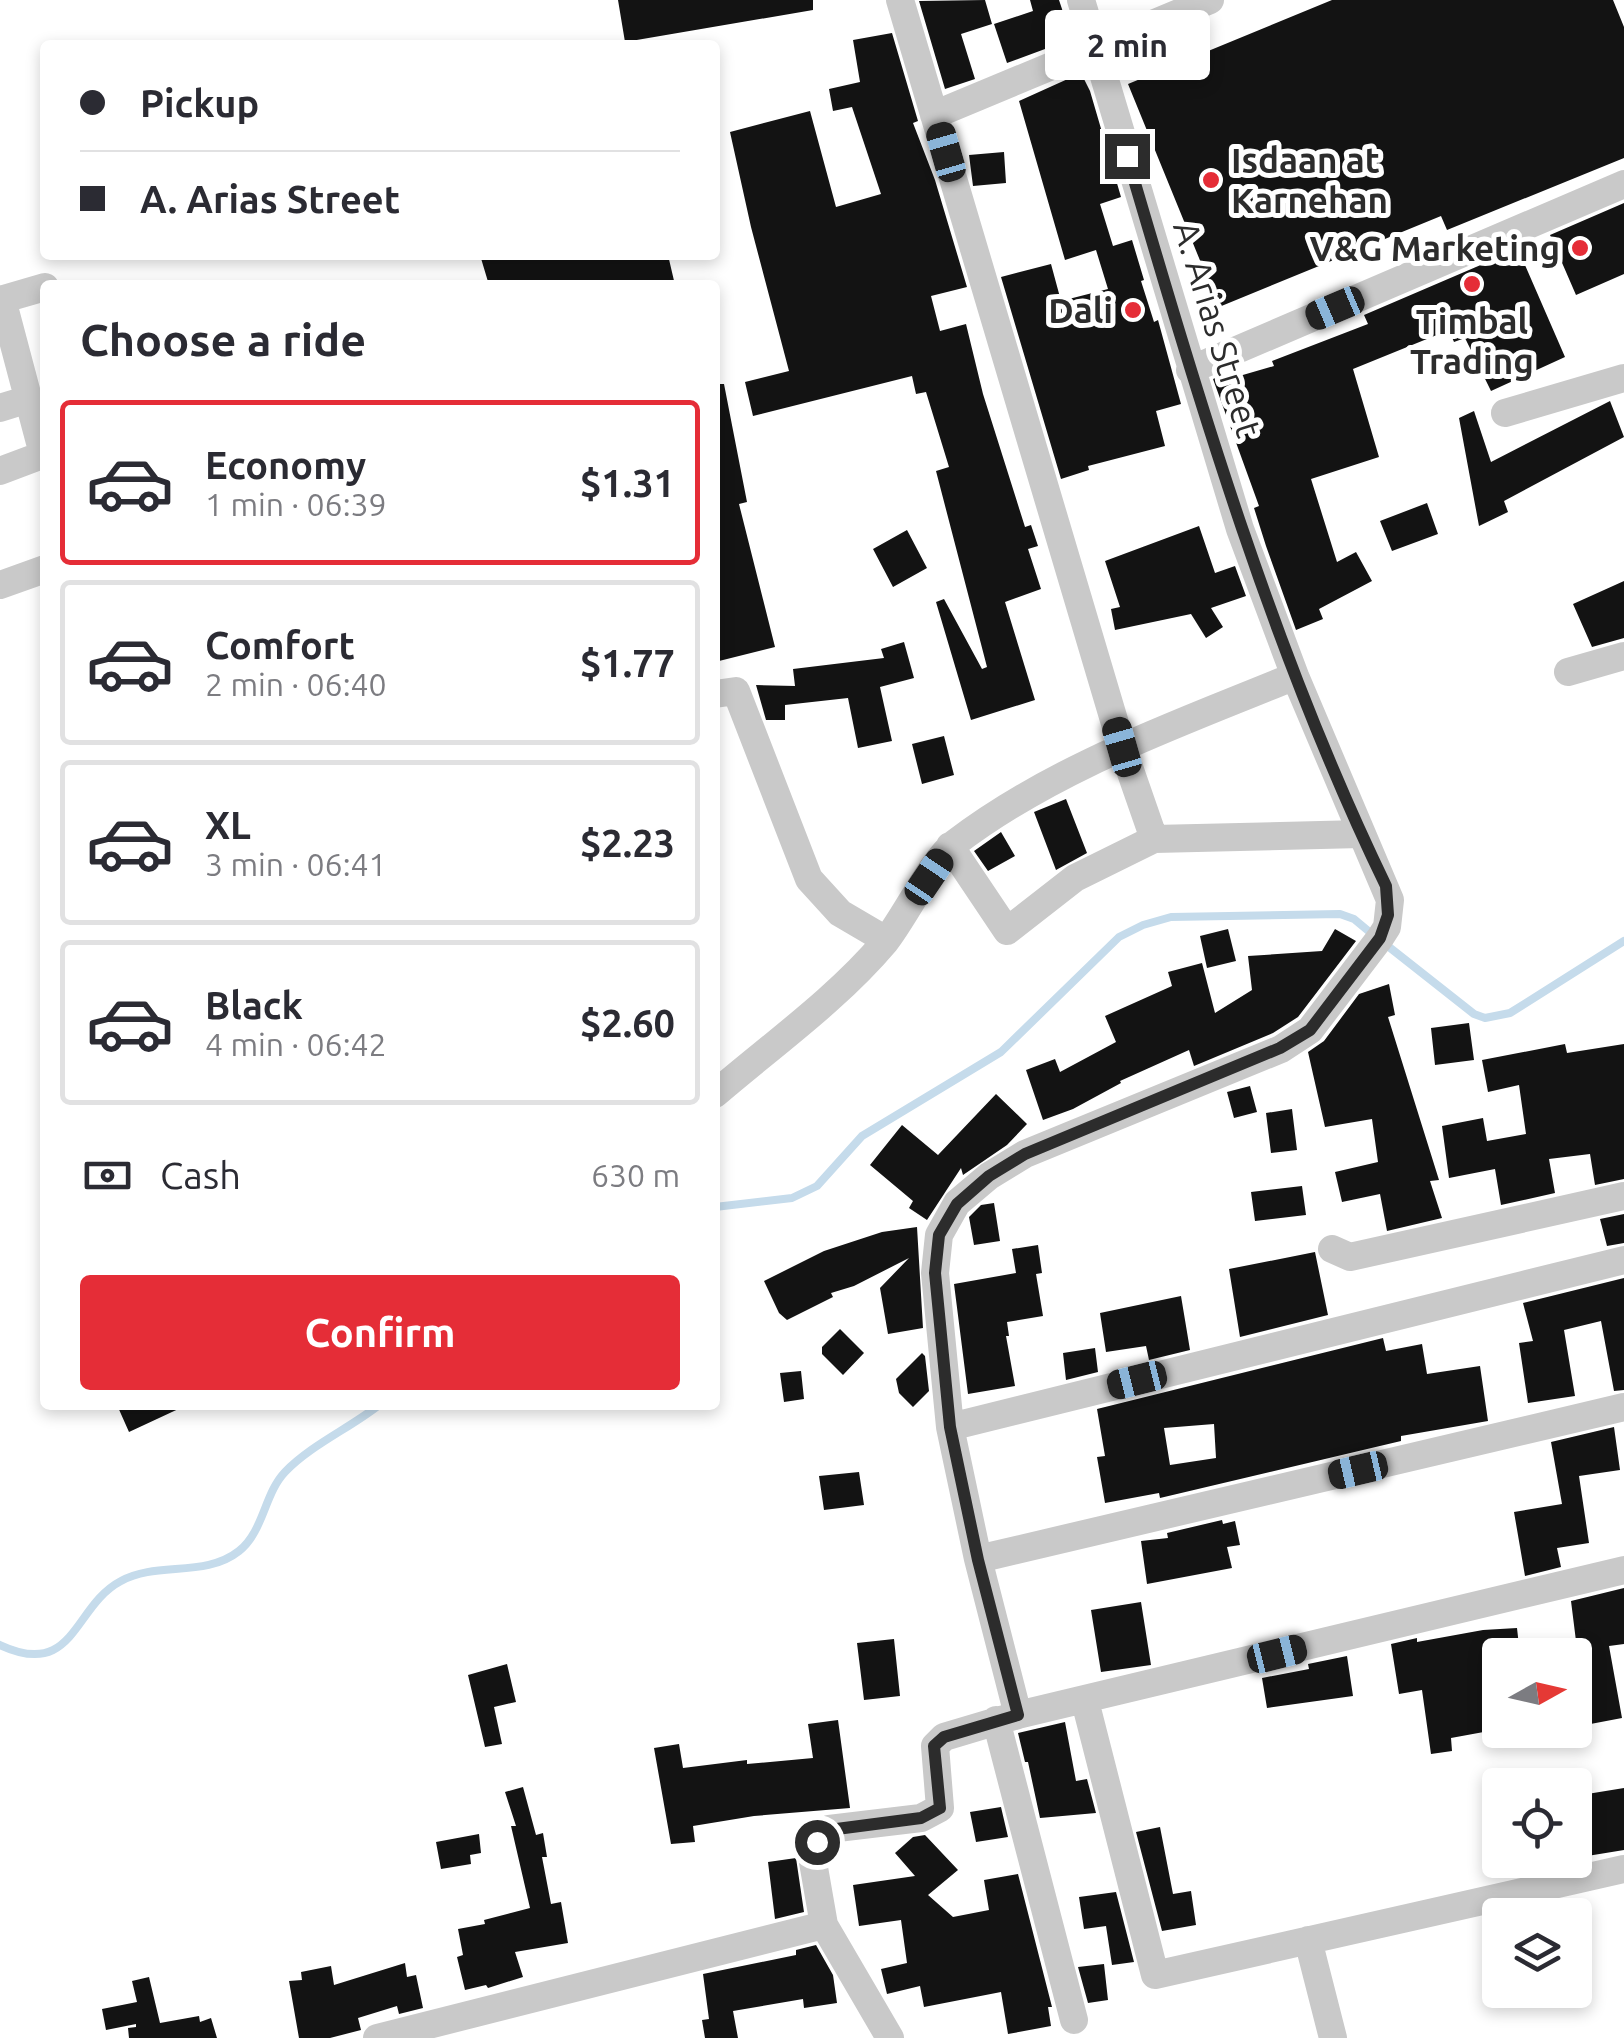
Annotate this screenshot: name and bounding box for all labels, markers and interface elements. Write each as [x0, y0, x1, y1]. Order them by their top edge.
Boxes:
callout: 2 min [1044, 11, 1210, 81]
text: 2 min [1087, 27, 1168, 63]
text: Pickup [140, 82, 259, 124]
car [923, 119, 969, 185]
route end [1105, 134, 1150, 179]
place label: Isdaan at Karnehan [1231, 140, 1388, 220]
marker: Isdaan at Karnehan [1200, 169, 1222, 191]
text: A. Arias Street [140, 178, 400, 220]
street label: A. Arias Street [1166, 216, 1270, 442]
place label: V&G Marketing [1310, 228, 1560, 268]
marker: V&G Marketing [1569, 237, 1591, 259]
marker: Timbal Trading [1461, 273, 1483, 295]
car [1302, 282, 1368, 334]
place label: Dali [1048, 290, 1113, 330]
marker: Dali [1122, 299, 1144, 321]
place label: Timbal Trading [1410, 301, 1534, 381]
text: Choose a ride [80, 314, 366, 365]
icon: car [85, 438, 175, 528]
text: Economy [205, 444, 366, 486]
text: $1.31 [580, 462, 675, 504]
text: 1 min · 06:39 [205, 486, 387, 522]
icon: car [85, 618, 175, 708]
text: Comfort [205, 624, 355, 666]
text: $1.77 [580, 642, 675, 684]
text: 2 min · 06:40 [205, 666, 387, 702]
car [1099, 714, 1145, 780]
icon: car [85, 798, 175, 888]
text: XL [205, 804, 251, 846]
text: $2.23 [580, 822, 675, 864]
car [900, 844, 958, 910]
text: 3 min · 06:41 [205, 846, 387, 882]
icon: car [85, 978, 175, 1068]
text: Black [205, 984, 303, 1026]
text: $2.60 [580, 1002, 675, 1044]
text: 4 min · 06:42 [205, 1026, 387, 1062]
icon: cash [80, 1148, 135, 1203]
text: Cash [160, 1154, 241, 1196]
text: 630 m [591, 1157, 680, 1193]
button: Confirm [80, 1275, 680, 1390]
car [1104, 1358, 1170, 1402]
car [1325, 1449, 1391, 1491]
car [1244, 1632, 1310, 1676]
north arrow [1482, 1638, 1592, 1748]
map controls [1482, 1638, 1592, 2008]
button: locate [1482, 1768, 1592, 1878]
route start [795, 1820, 840, 1865]
button: layers [1482, 1898, 1592, 2008]

